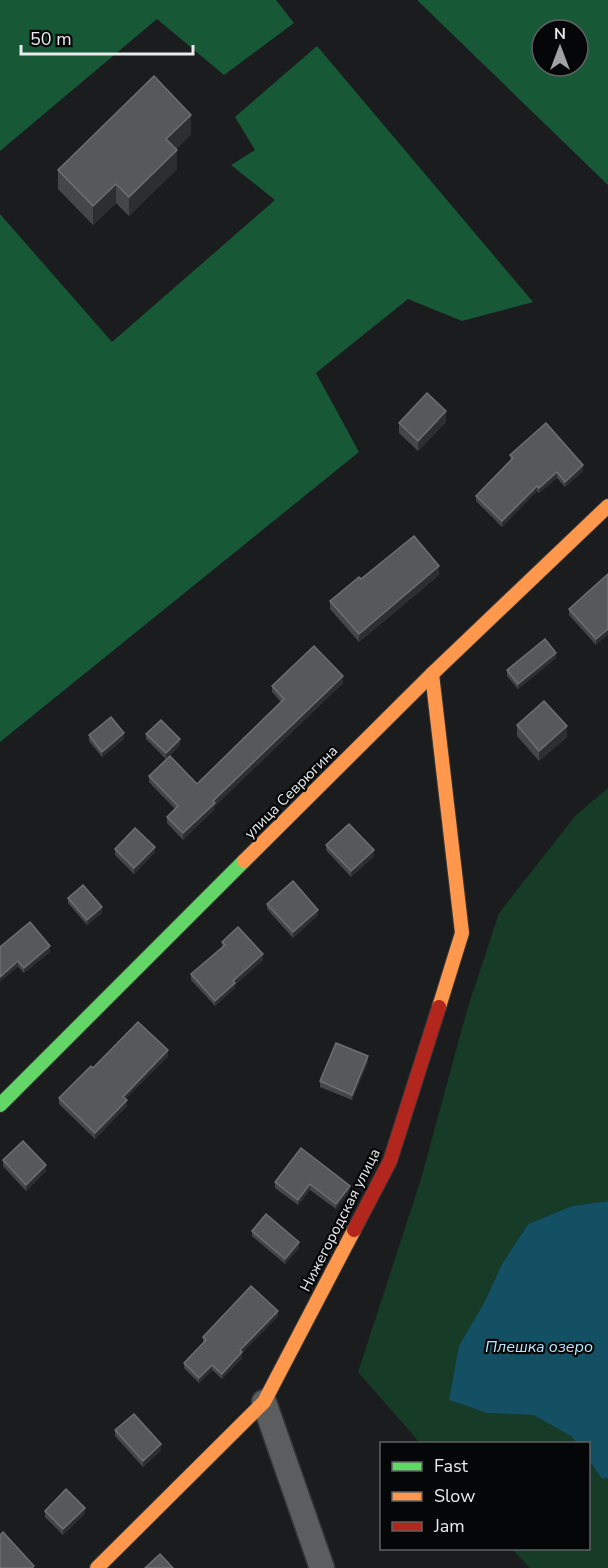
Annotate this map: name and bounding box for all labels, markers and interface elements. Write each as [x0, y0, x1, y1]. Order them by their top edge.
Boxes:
scale bar [21, 18, 194, 56]
north arrow [530, 18, 590, 78]
text: N [554, 23, 566, 45]
text: 50 m [30, 27, 72, 51]
street label: улица Севрюгина [240, 741, 342, 843]
street label: Нижегородская улица [295, 1145, 385, 1295]
water label: Плешка озеро [485, 1336, 593, 1358]
legend [380, 1442, 590, 1550]
text: Fast [434, 1454, 469, 1478]
text: Slow [434, 1484, 475, 1508]
text: Jam [433, 1514, 465, 1538]

